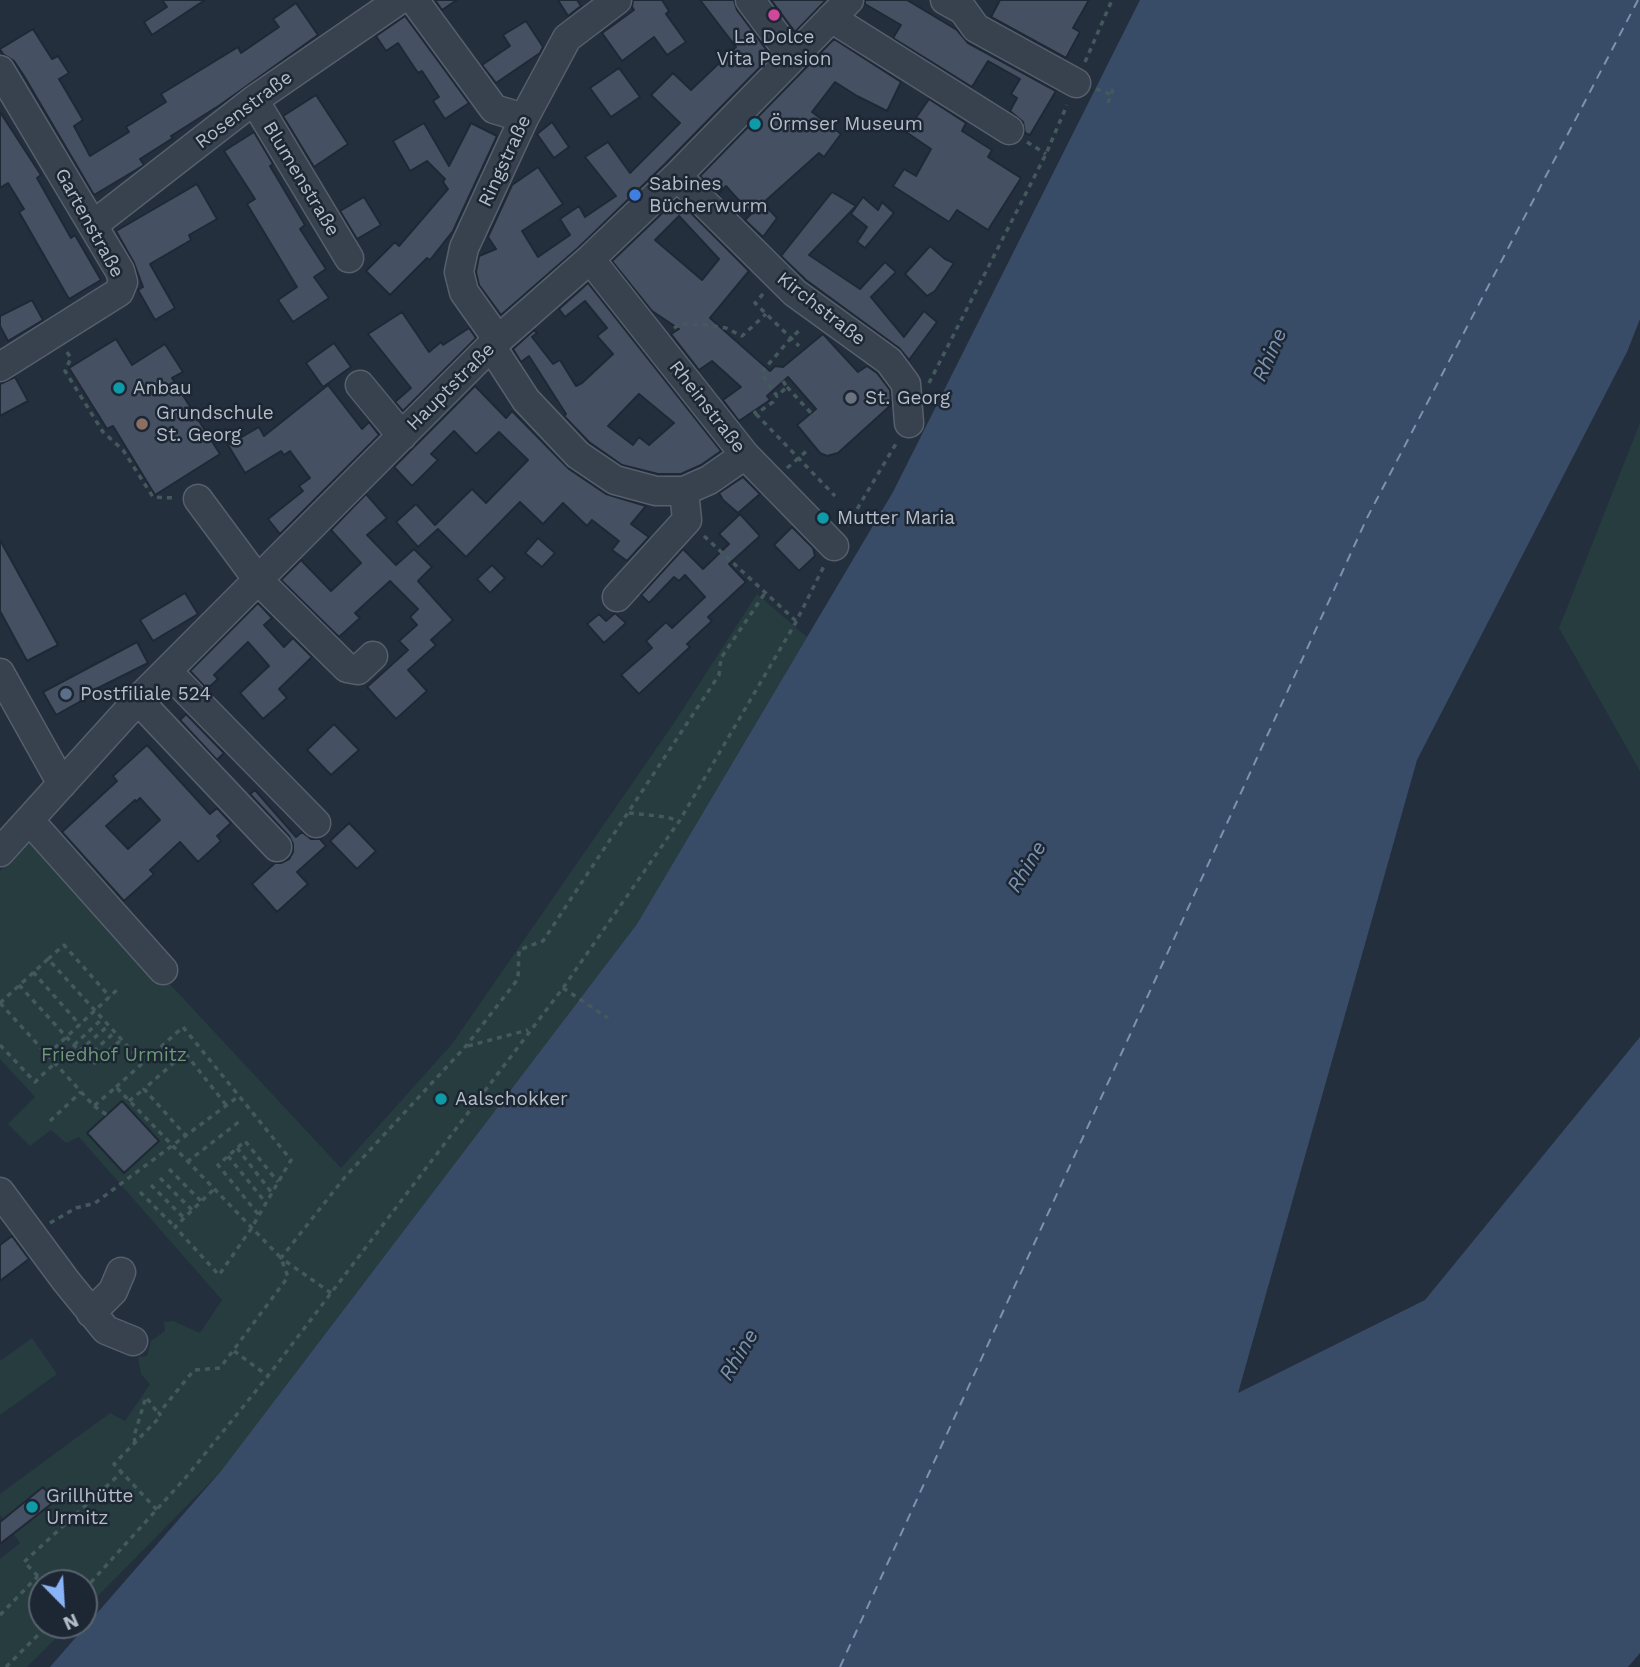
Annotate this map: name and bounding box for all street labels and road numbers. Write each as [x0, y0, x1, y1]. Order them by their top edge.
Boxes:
street label: Rosenstraße [191, 66, 297, 154]
street label: Ringstraße [474, 112, 536, 210]
street label: Blumenstraße [258, 118, 344, 240]
street label: Gartenstraße [50, 164, 128, 282]
street label: Kirchstraße [772, 267, 870, 351]
street label: Hauptstraße [402, 338, 500, 436]
street label: Rheinstraße [664, 356, 750, 458]

